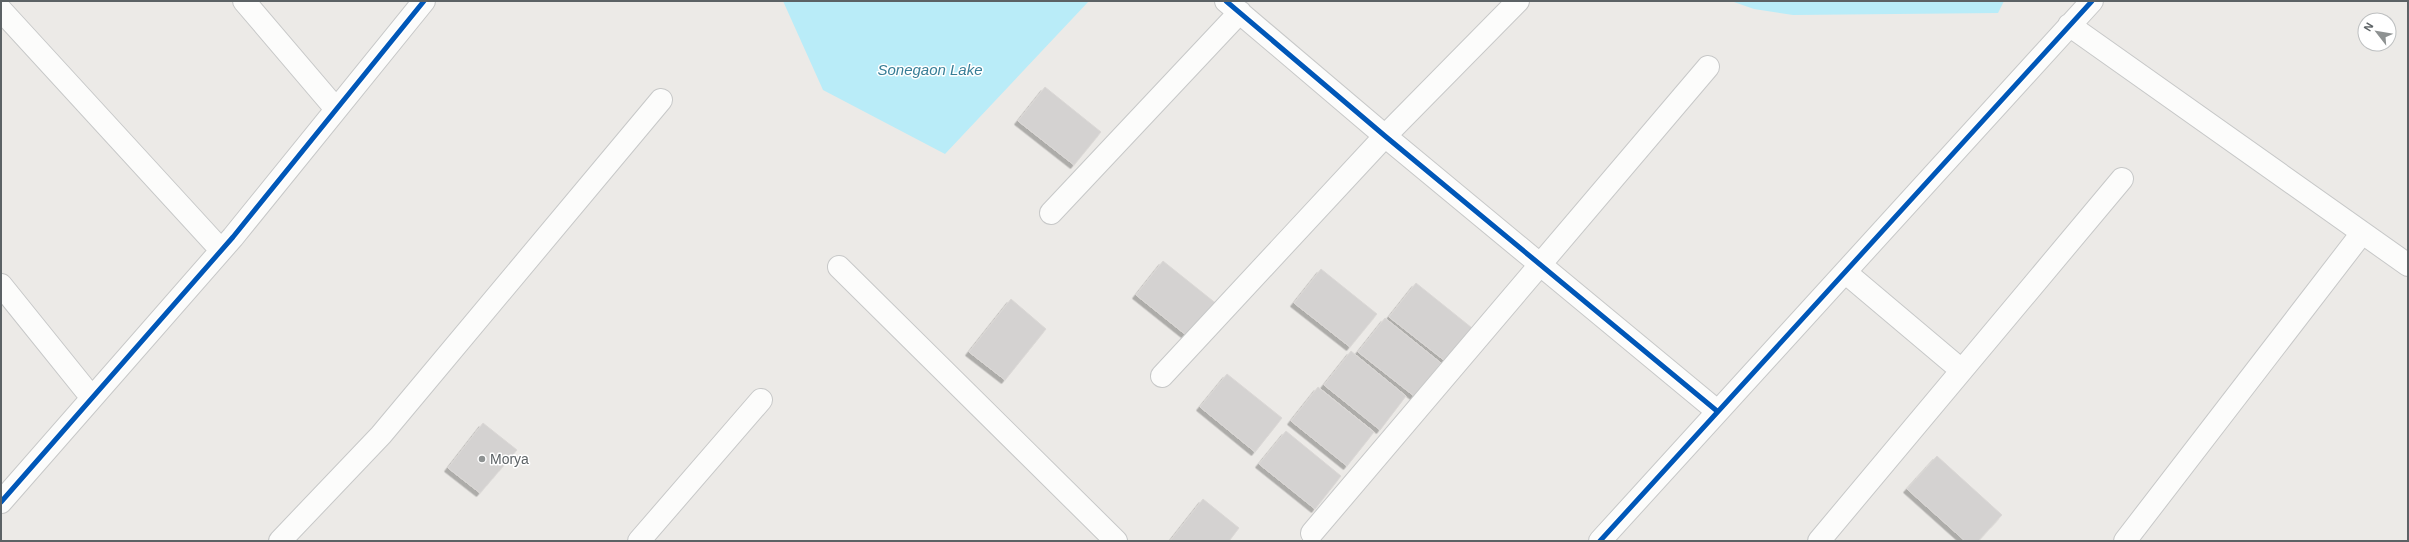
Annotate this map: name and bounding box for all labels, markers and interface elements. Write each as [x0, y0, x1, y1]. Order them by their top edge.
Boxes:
north arrow [2357, 12, 2397, 52]
text: N [2361, 20, 2376, 33]
water label: Sonegaon Lake [877, 61, 983, 78]
place label: Morya [490, 451, 529, 467]
marker: Morya [477, 454, 487, 464]

